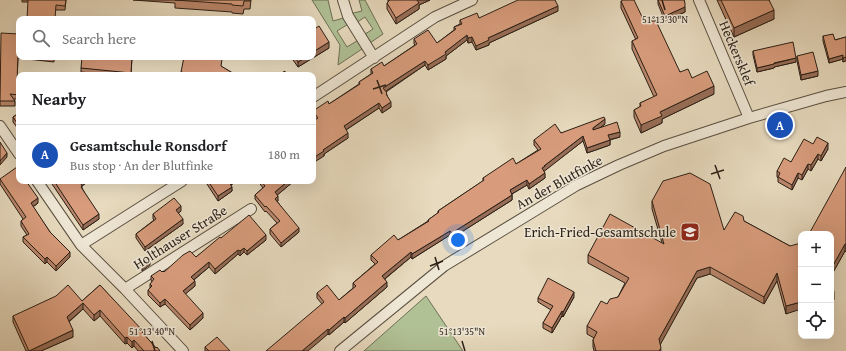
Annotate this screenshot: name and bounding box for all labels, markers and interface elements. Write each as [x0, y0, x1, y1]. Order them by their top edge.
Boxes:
text: 51°13'30"N [642, 12, 688, 27]
search box [16, 16, 316, 60]
street label: Heckersklef [714, 17, 760, 90]
icon: search [30, 27, 52, 49]
text: Search here [62, 28, 136, 49]
text: Nearby [32, 86, 86, 111]
pin: A [767, 110, 793, 140]
text: Gesamtschule Ronsdorf [70, 135, 226, 156]
text: A [41, 145, 49, 164]
text: 180 m [268, 145, 300, 164]
street label: An der Blutfinke [512, 150, 606, 214]
text: Bus stop · An der Blutfinke [70, 156, 213, 175]
street label: Holthauser Straße [129, 200, 231, 274]
school or university icon: Erich-Fried-Gesamtschule [679, 221, 701, 243]
place label: Erich-Fried-Gesamtschule [524, 222, 676, 242]
your location [448, 230, 468, 250]
map controls [798, 231, 834, 339]
button: + [798, 231, 834, 267]
button: − [798, 267, 834, 303]
button: locate [798, 303, 834, 339]
text: 51°13'40"N [129, 324, 175, 339]
text: 51°13'35"N [439, 324, 485, 339]

